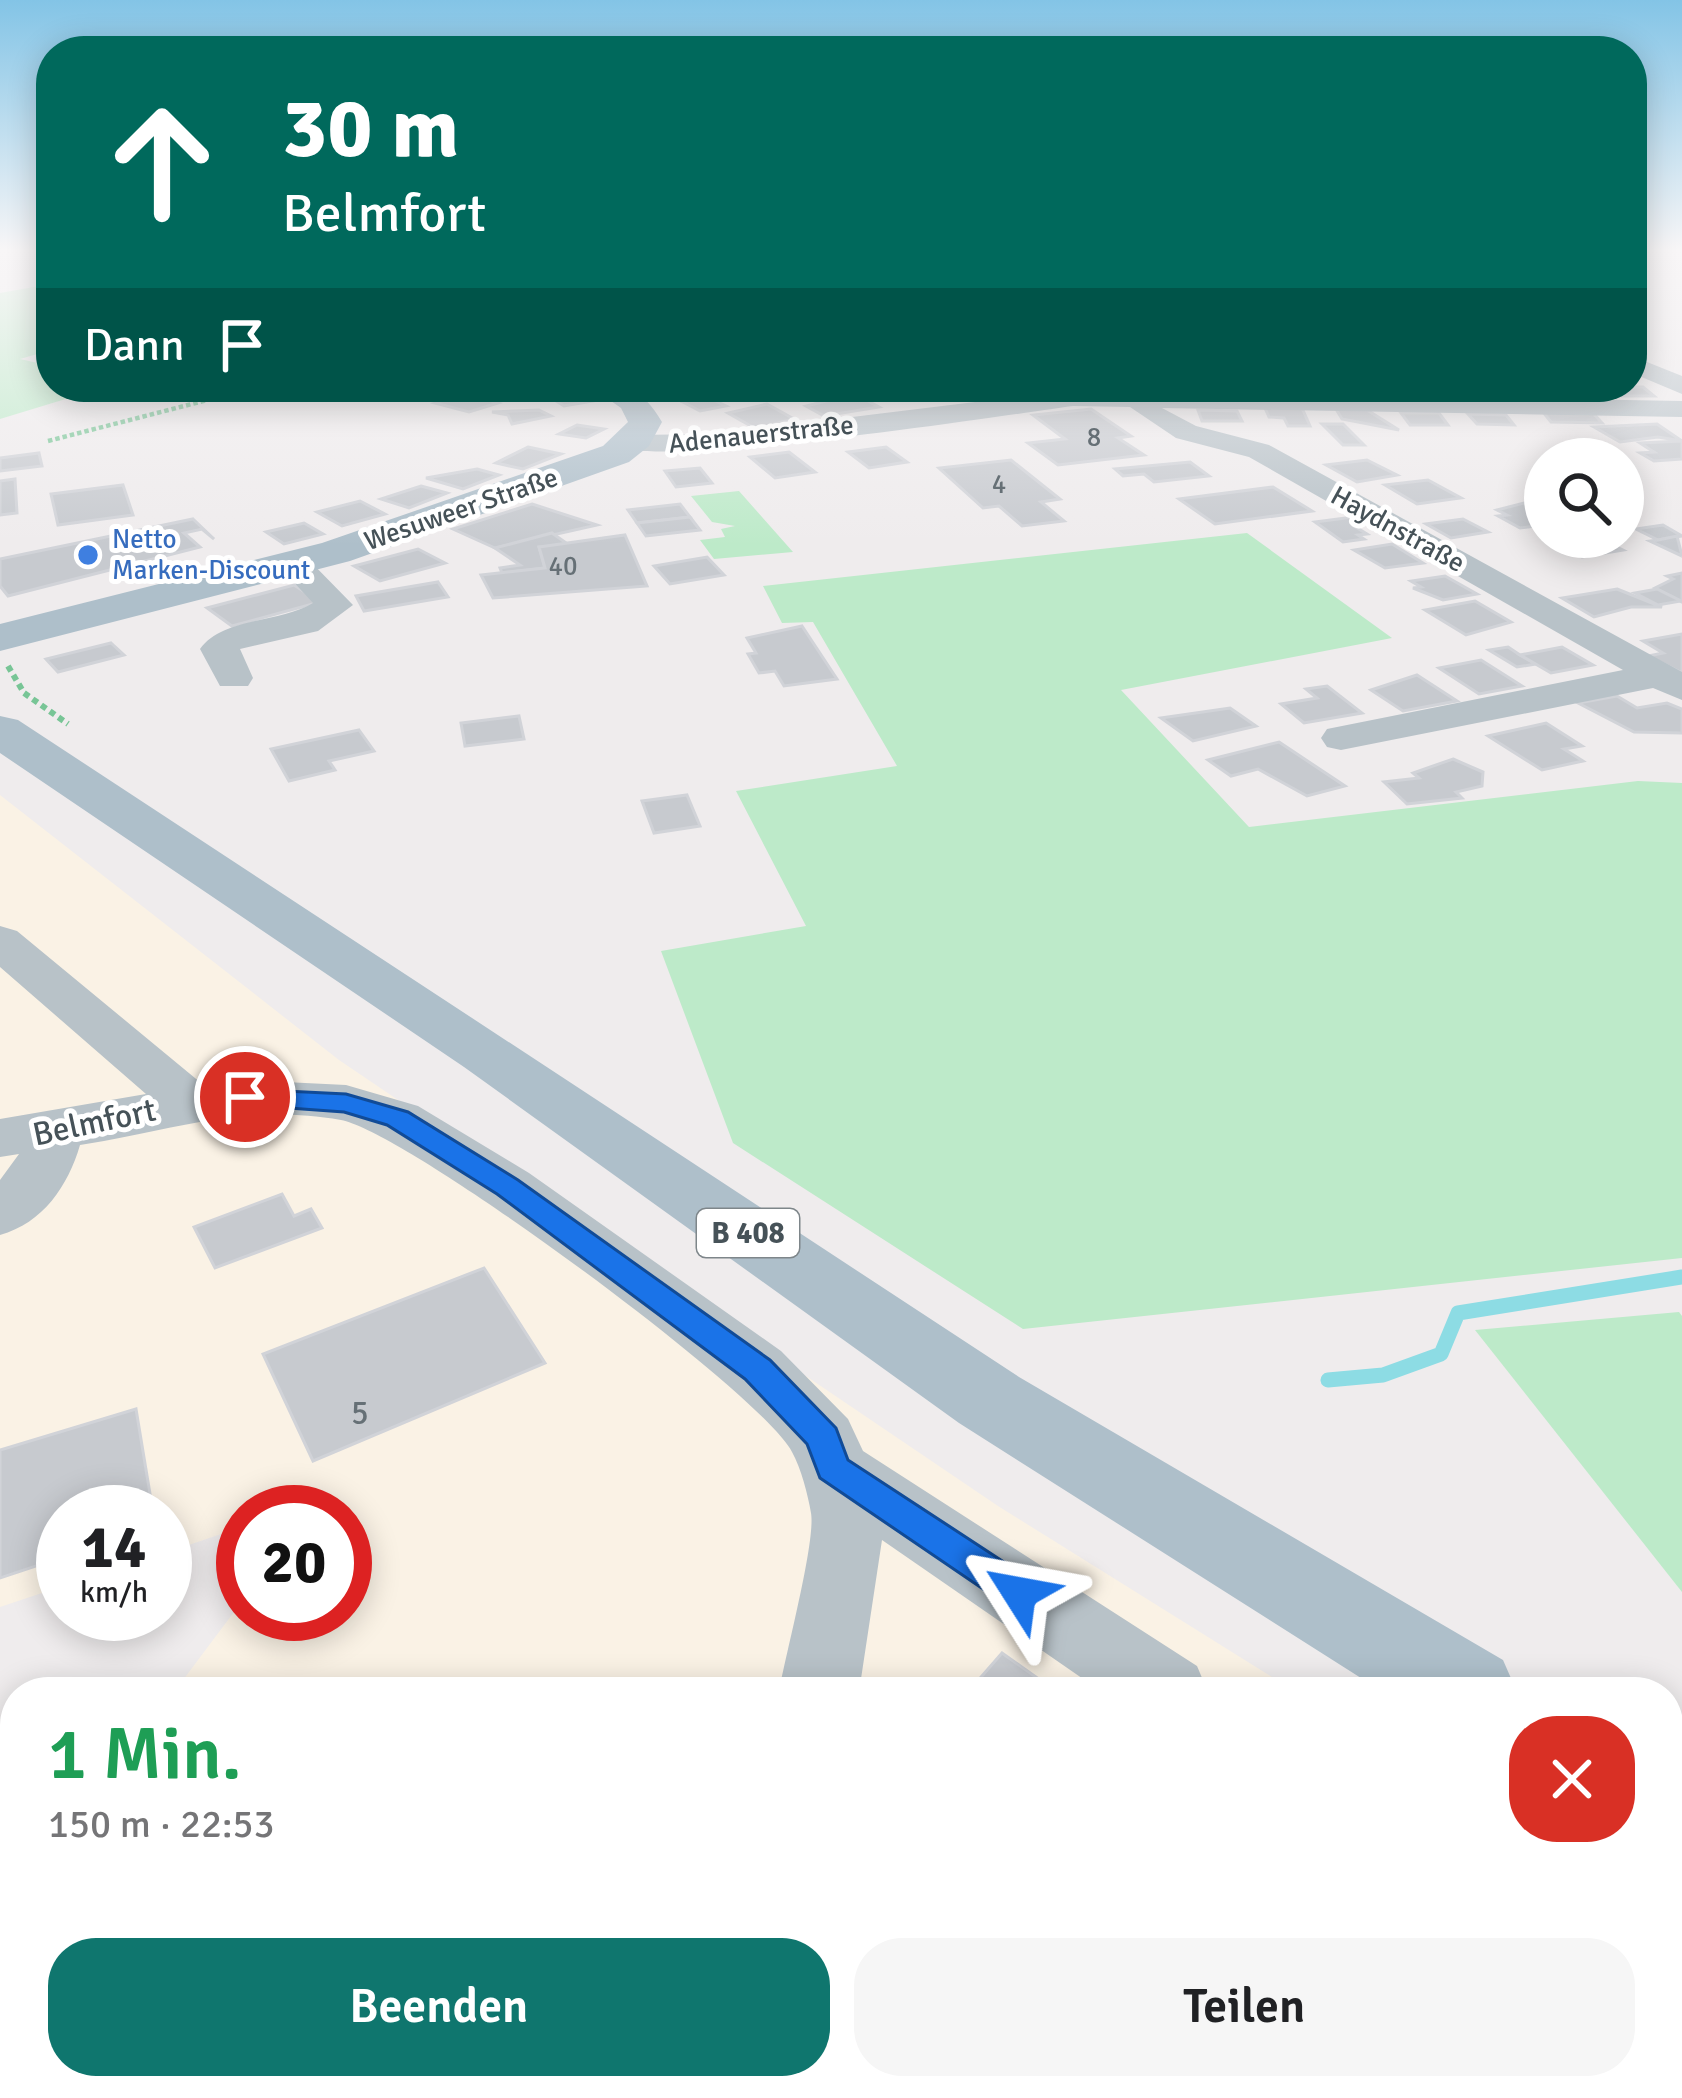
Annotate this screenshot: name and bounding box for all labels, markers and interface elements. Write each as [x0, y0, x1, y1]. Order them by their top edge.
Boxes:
text: 30 m [282, 77, 459, 181]
icon: ahead [84, 84, 240, 240]
text: Belmfort [282, 180, 486, 247]
icon: arrive [209, 312, 275, 378]
text: Dann [84, 318, 185, 373]
street label: Adenauerstraße [667, 408, 855, 461]
house number: 8 [1087, 421, 1101, 454]
map controls [1524, 438, 1644, 558]
button: search [1524, 438, 1644, 558]
street label: Wesuweer Straße [360, 461, 562, 558]
house number: 4 [992, 468, 1006, 501]
street label: Haydnstraße [1325, 479, 1471, 580]
place label: Netto Marken-Discount [112, 523, 310, 587]
marker: Netto Marken-Discount [75, 542, 101, 568]
house number: 40 [548, 550, 578, 583]
pin [194, 1046, 296, 1148]
icon: arrive [212, 1064, 278, 1130]
street label: Belmfort [29, 1089, 160, 1155]
road number: B 408 [697, 1209, 799, 1257]
house number: 5 [351, 1393, 369, 1434]
speed limit sign: 20 [216, 1485, 372, 1641]
text: 14 [82, 1511, 146, 1585]
position arrow [956, 1530, 1082, 1656]
text: km/h [80, 1574, 148, 1611]
text: 1 Min. [48, 1710, 242, 1799]
button: close [1509, 1716, 1635, 1842]
text: 150 m · 22:53 [48, 1800, 275, 1848]
button: Beenden [48, 1938, 830, 2076]
button: Teilen [854, 1938, 1635, 2076]

